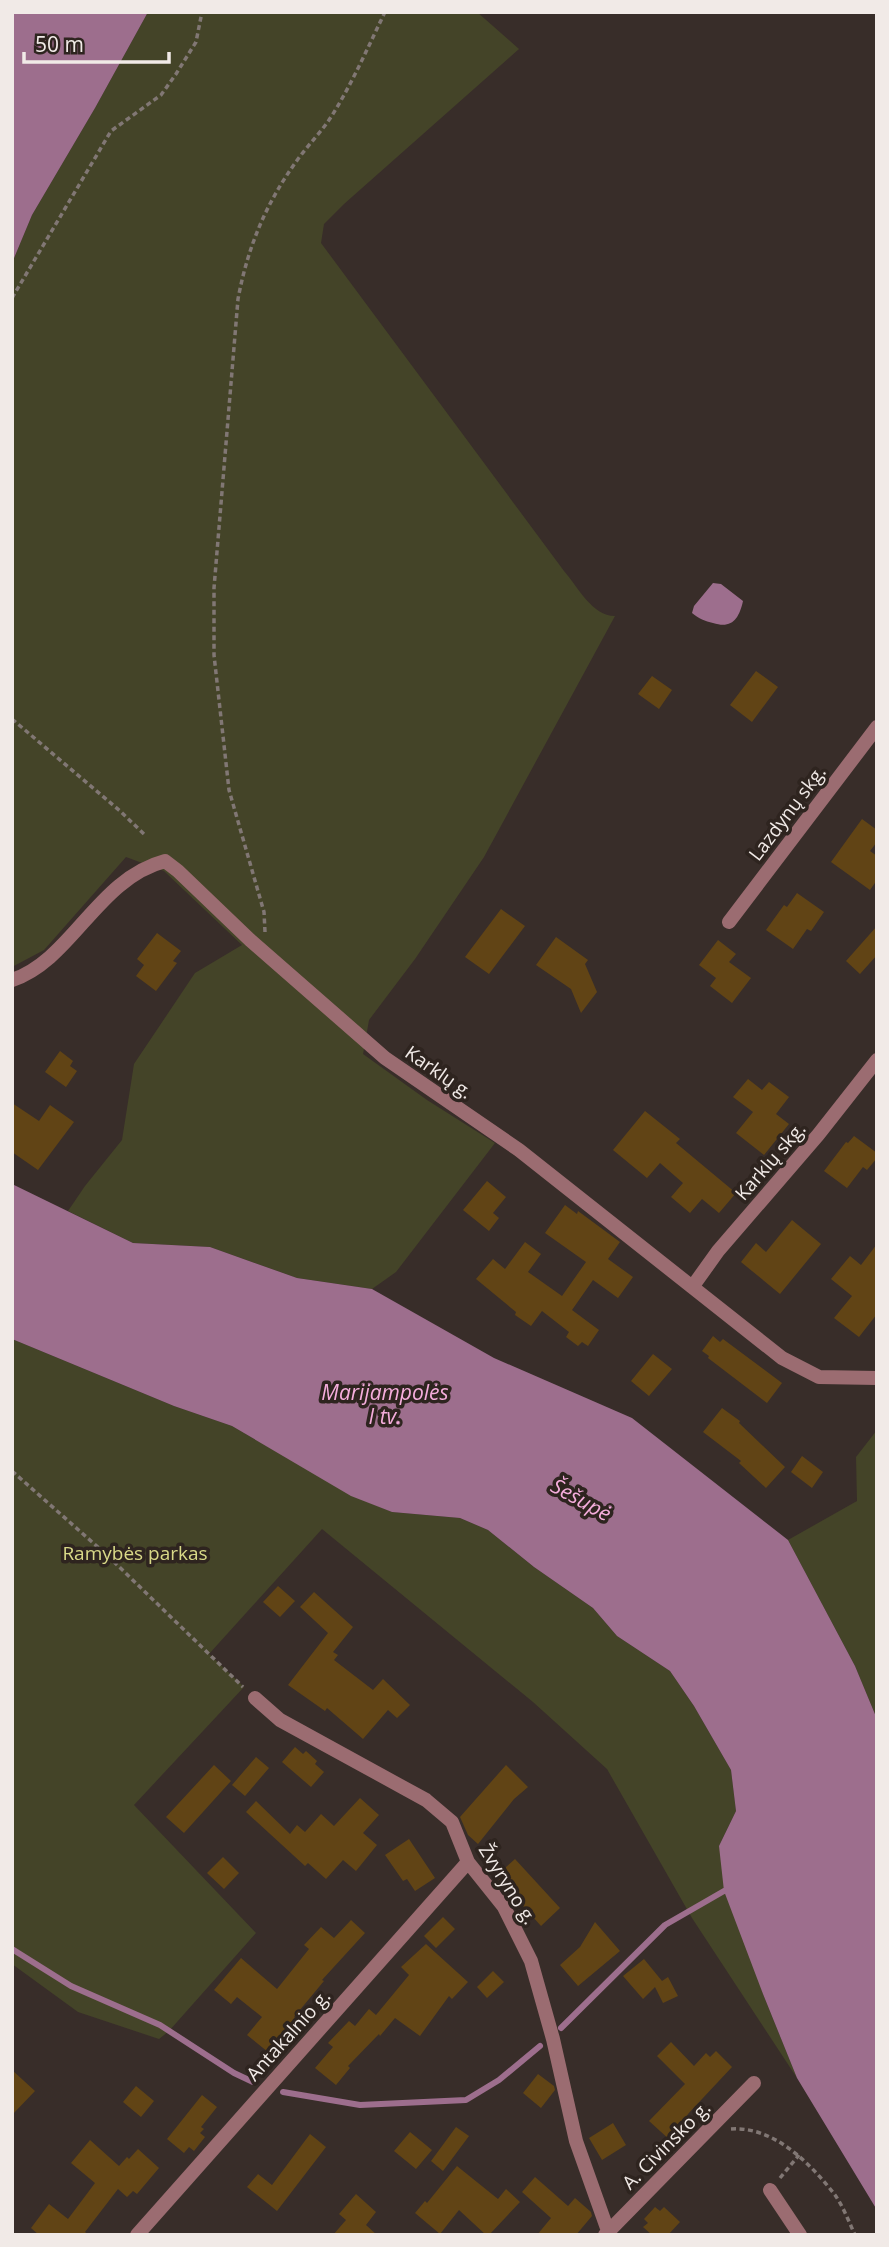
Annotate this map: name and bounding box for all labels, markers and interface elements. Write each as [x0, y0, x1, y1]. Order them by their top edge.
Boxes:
scale bar [24, 21, 170, 65]
text: 50 m [35, 30, 84, 58]
street label: Lazdynų skg. [743, 760, 831, 866]
street label: Karklų g. [400, 1039, 478, 1105]
street label: Karklų skg. [729, 1116, 811, 1206]
water label: Marijampolės I tv. [321, 1378, 449, 1430]
water label: Šešupė [546, 1471, 617, 1527]
park label: Ramybės parkas [62, 1540, 208, 1566]
street label: Žvyryno g. [473, 1839, 543, 1929]
street label: Antakalnio g. [240, 1984, 336, 2086]
street label: A. Civinsko g. [616, 2095, 716, 2195]

